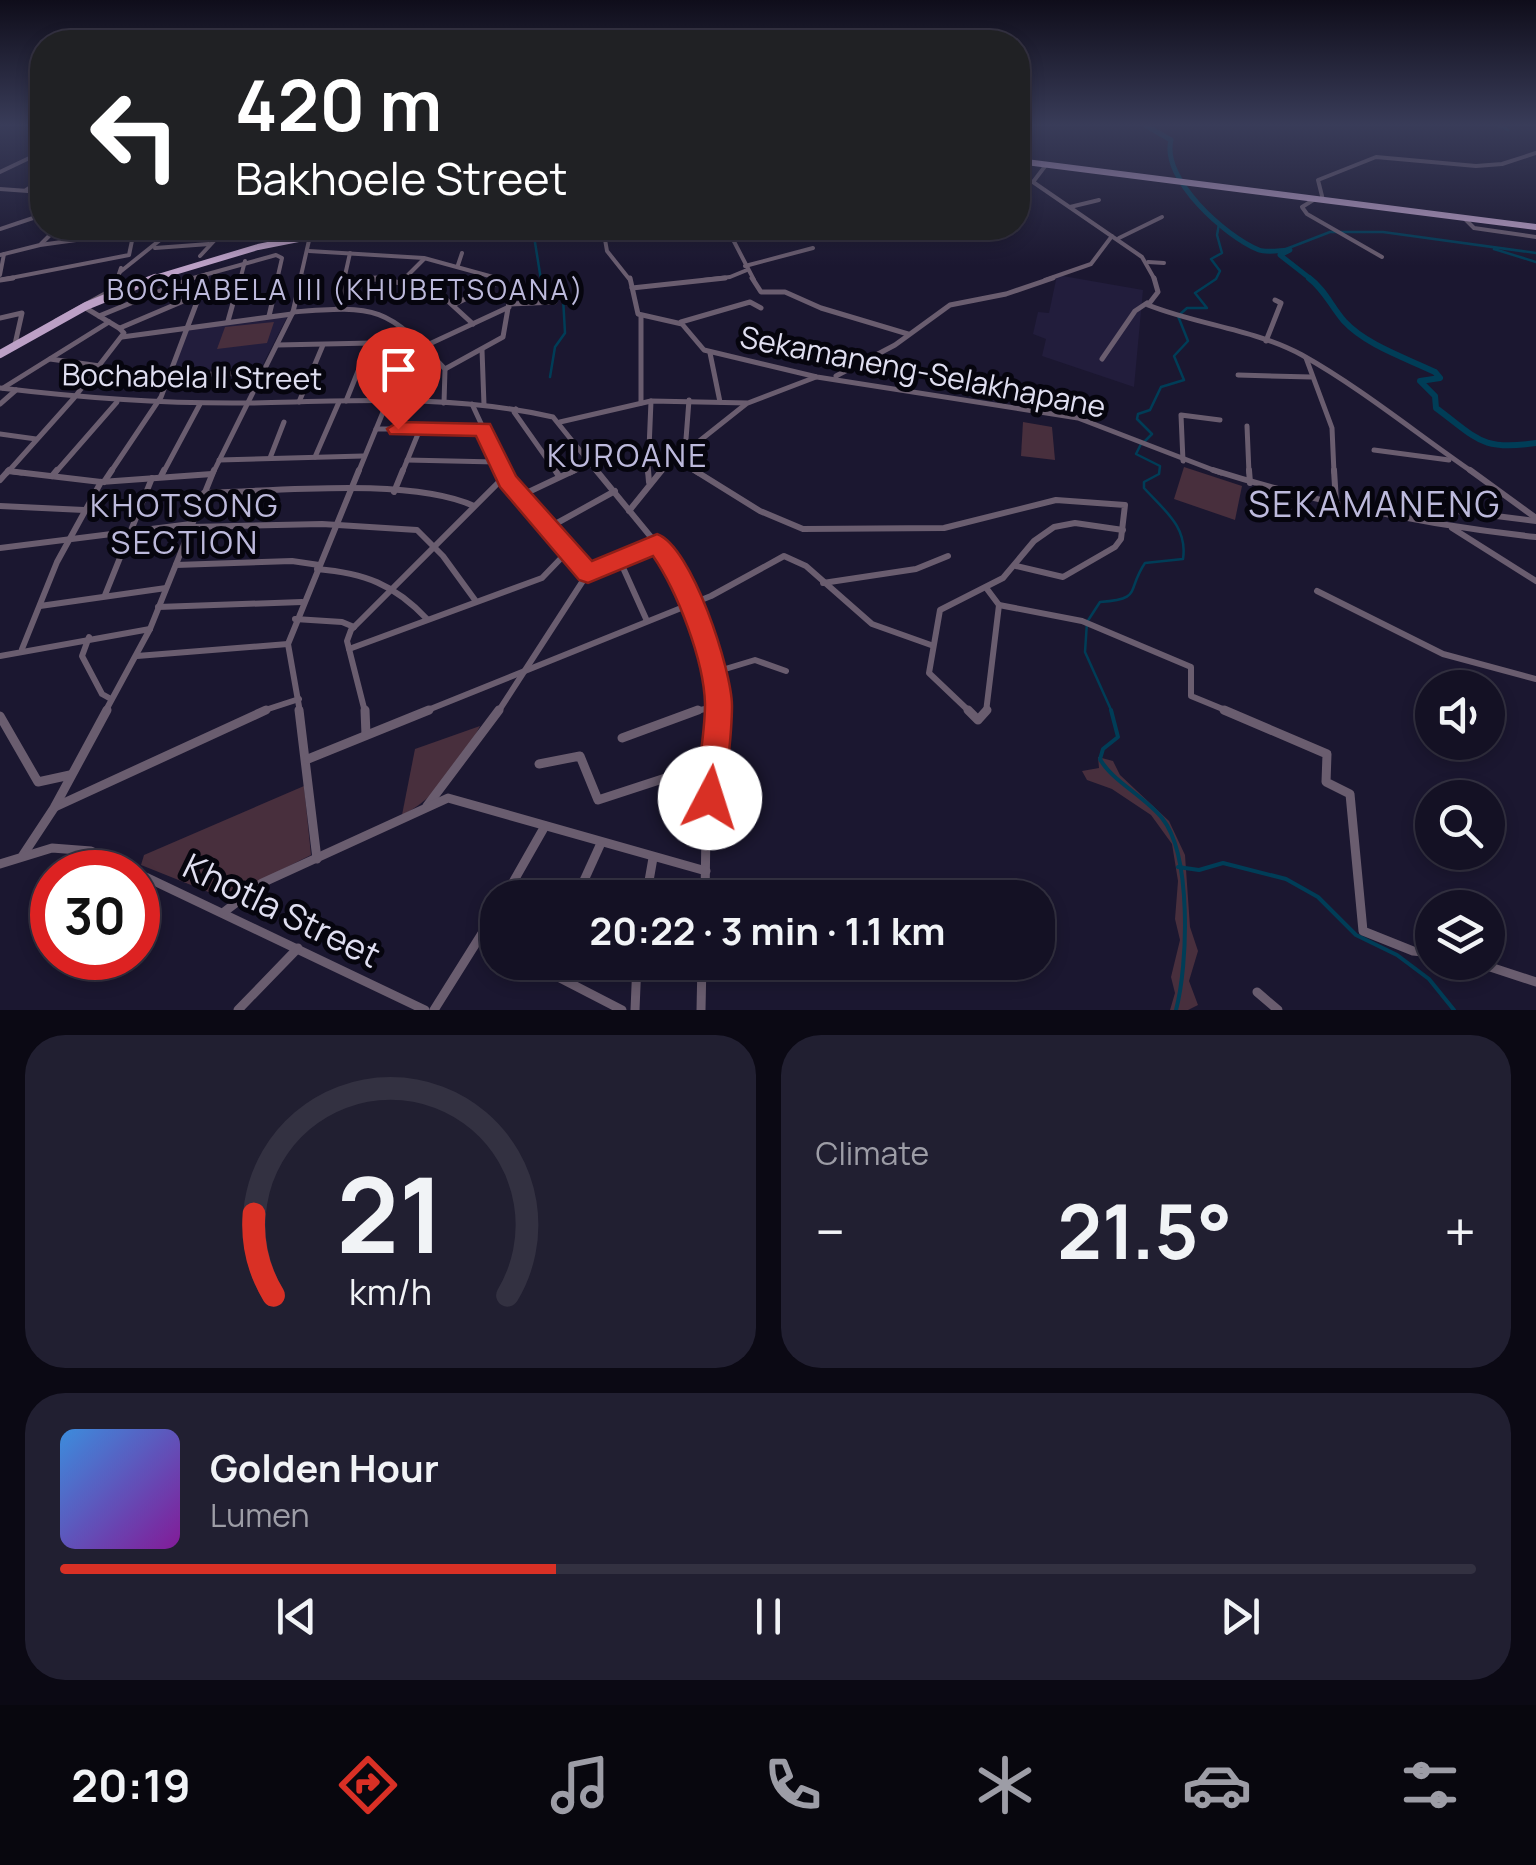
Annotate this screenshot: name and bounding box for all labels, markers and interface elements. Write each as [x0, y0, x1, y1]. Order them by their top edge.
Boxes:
text: 420 m [235, 56, 442, 152]
icon: left [70, 70, 200, 200]
text: Bakhoele Street [235, 147, 568, 209]
district label: BOCHABELA III (KHUBETSOANA) [107, 270, 585, 308]
street label: Sekamaneng-Selakhapane [737, 315, 1109, 427]
pin [356, 327, 441, 430]
icon: arrive [371, 342, 426, 397]
street label: Bochabela II Street [62, 353, 322, 399]
district label: KUROANE [547, 433, 709, 477]
district label: SEKAMANENG [1248, 480, 1502, 528]
district label: KHOTSONG SECTION [90, 483, 280, 564]
map controls [1415, 670, 1505, 980]
button: sound [1415, 670, 1505, 760]
position arrow [658, 746, 762, 850]
button: search [1415, 780, 1505, 870]
street label: Khotla Street [175, 842, 389, 978]
speed limit sign: 30 [30, 850, 160, 980]
button: layers [1415, 890, 1505, 980]
text: 20:22 · 3 min · 1.1 km [590, 904, 945, 956]
text: Climate [816, 1131, 929, 1175]
text: 21 [337, 1142, 444, 1284]
text: 21.5° [1057, 1179, 1232, 1282]
text: − [816, 1193, 845, 1269]
text: + [1444, 1193, 1476, 1269]
text: km/h [349, 1267, 432, 1316]
text: Golden Hour [210, 1441, 439, 1493]
text: Lumen [210, 1493, 310, 1537]
icon: previous [269, 1589, 324, 1644]
icon: pause [741, 1589, 796, 1644]
icon: next [1213, 1589, 1268, 1644]
icon: directions [333, 1750, 403, 1820]
icon: music [545, 1750, 615, 1820]
icon: phone [758, 1750, 828, 1820]
icon: climate [970, 1750, 1040, 1820]
icon: car [1182, 1750, 1252, 1820]
icon: filters [1395, 1750, 1465, 1820]
text: 20:19 [71, 1754, 191, 1816]

